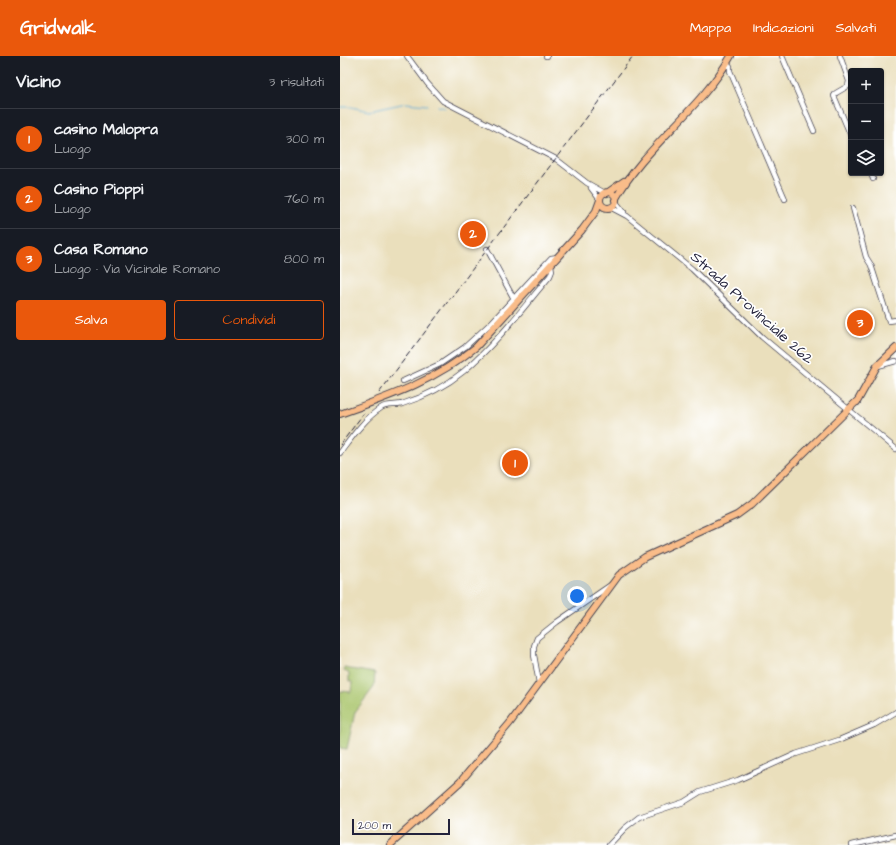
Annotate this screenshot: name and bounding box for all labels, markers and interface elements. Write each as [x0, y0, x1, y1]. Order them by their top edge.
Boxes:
text: Gridwalk [20, 15, 96, 42]
text: Mappa [690, 18, 731, 38]
text: Indicazioni [753, 18, 814, 38]
text: Salvati [836, 18, 876, 38]
map controls [848, 68, 884, 176]
button: + [848, 68, 884, 104]
text: Vicino [16, 70, 61, 94]
text: 3 risultati [269, 73, 324, 91]
button: − [848, 104, 884, 140]
text: casino Malopra [54, 119, 158, 140]
text: 1 [28, 130, 30, 148]
text: 300 m [286, 130, 324, 148]
text: Luogo [54, 140, 91, 158]
button: layers [848, 140, 884, 176]
text: Casino Pioppi [54, 179, 143, 200]
text: 2 [25, 190, 33, 208]
text: 760 m [284, 190, 324, 208]
text: Luogo [54, 200, 91, 218]
pin: 2 [460, 219, 486, 249]
text: Casa Romano [54, 239, 148, 260]
street label: Strada Provinciale 262 [686, 247, 818, 369]
text: 3 [26, 250, 32, 268]
text: 800 m [284, 250, 324, 268]
text: Luogo · Via Vicinale Romano [54, 260, 220, 278]
button: Salva [16, 300, 166, 340]
button: Condividi [174, 300, 324, 340]
pin: 3 [847, 308, 873, 338]
pin: 1 [502, 448, 528, 478]
your location [567, 586, 587, 606]
scale bar [352, 817, 450, 836]
text: 200 m [358, 818, 391, 833]

